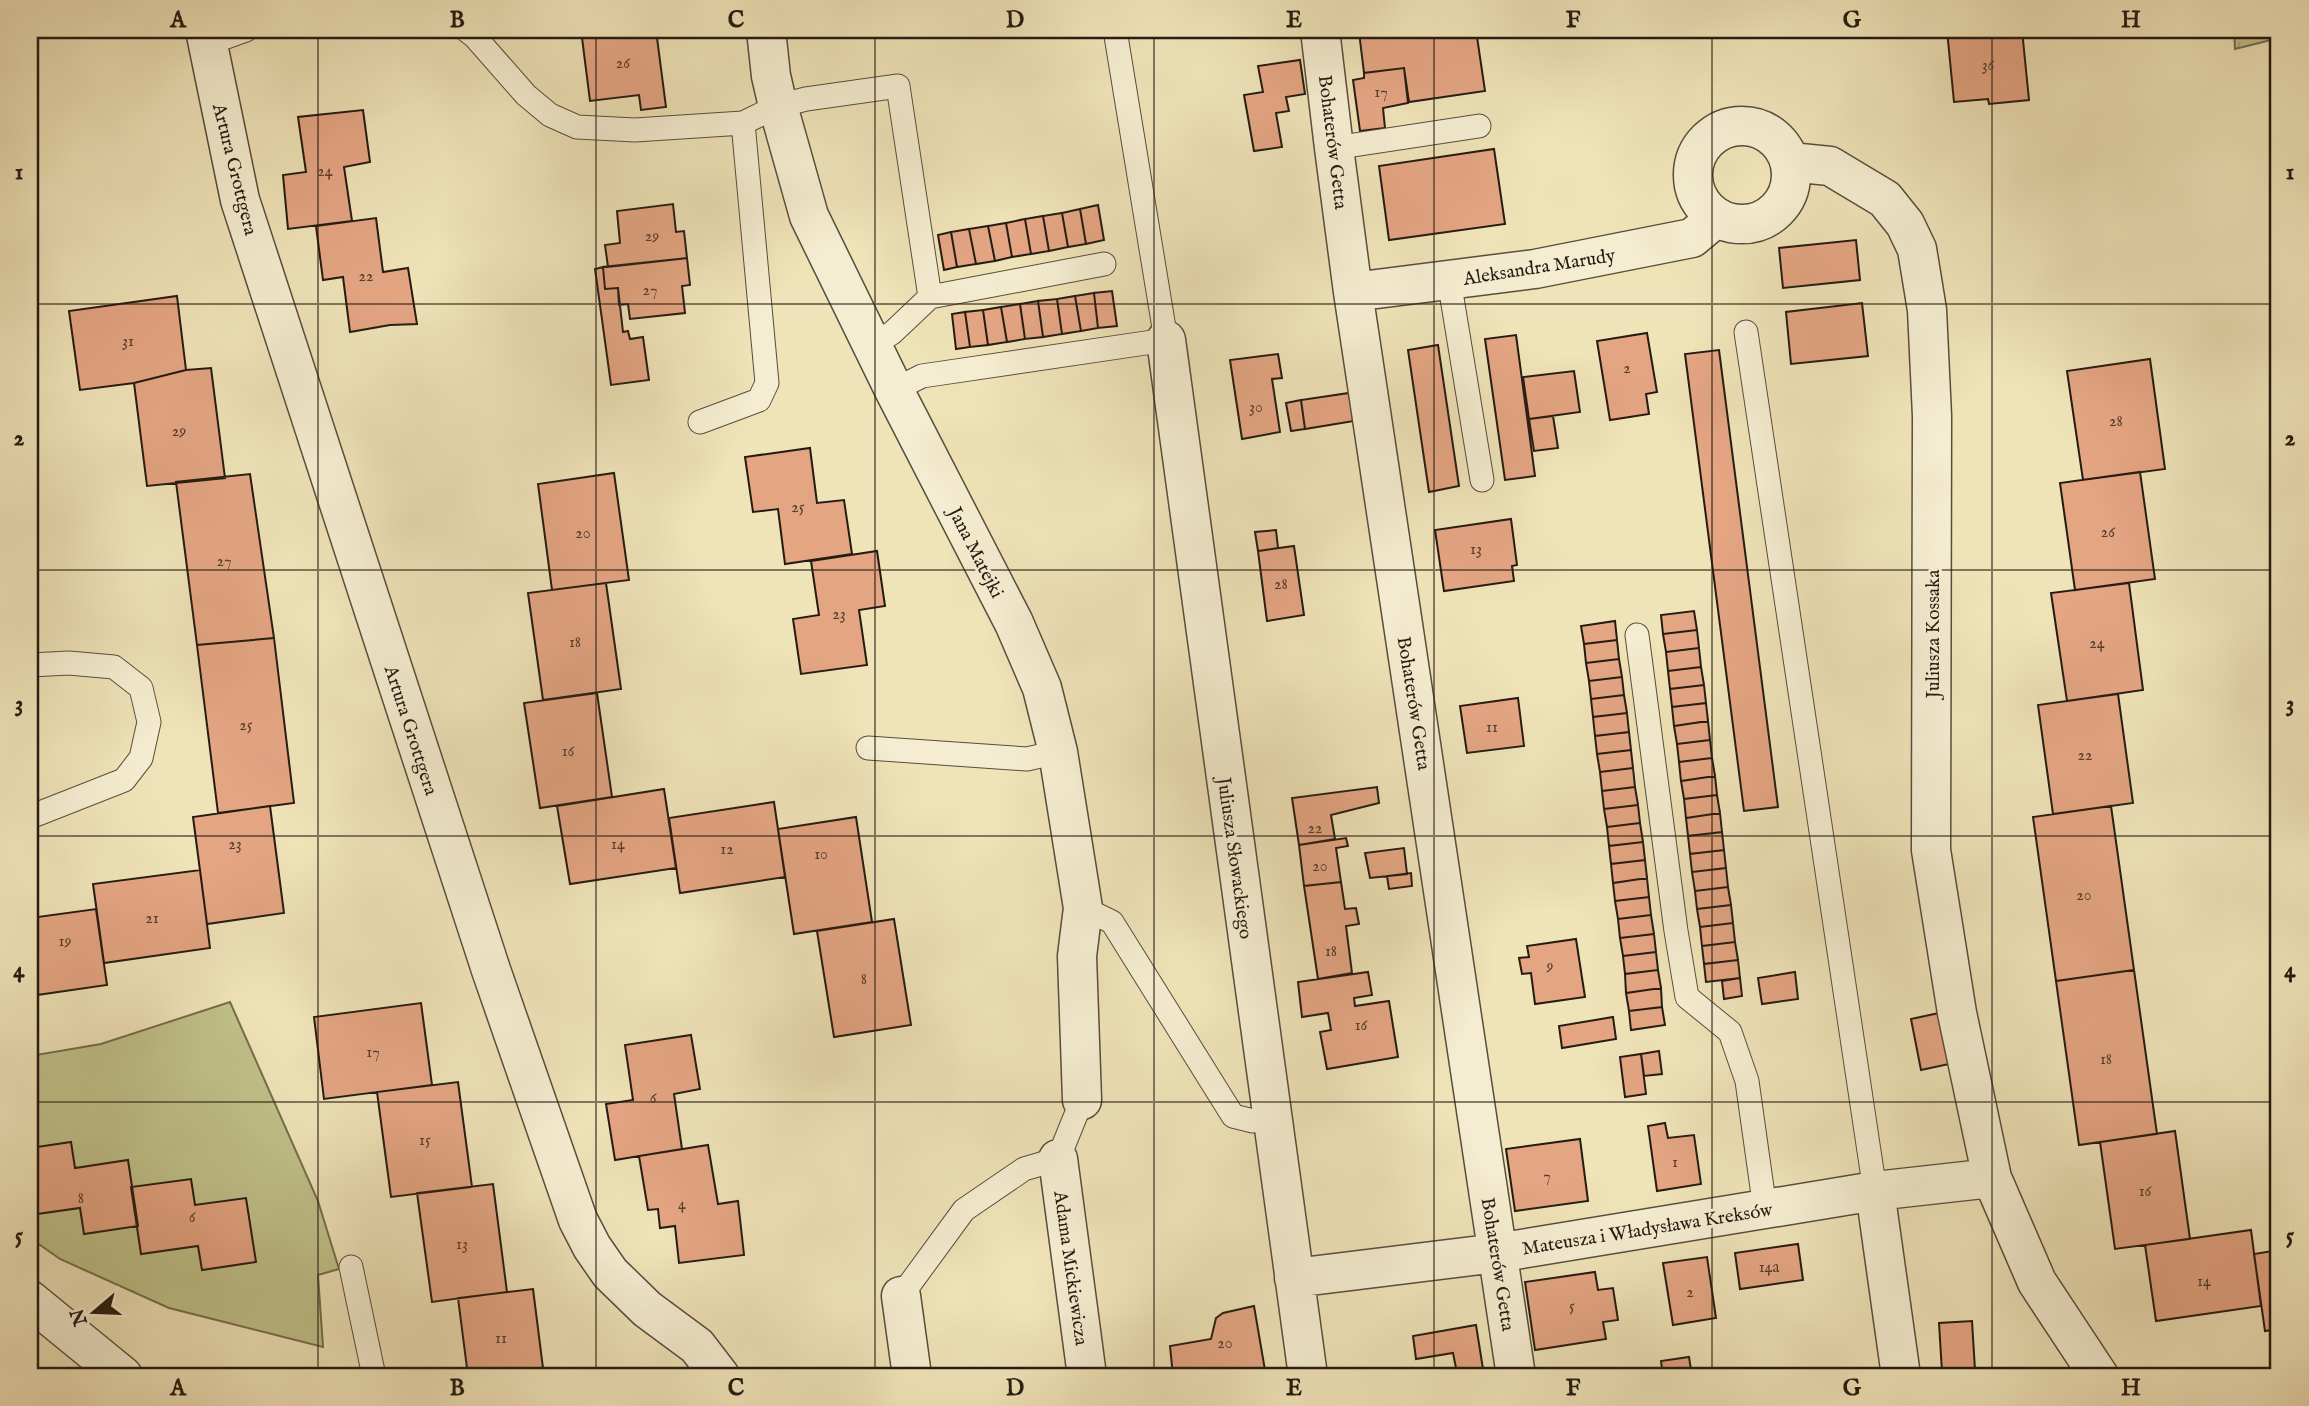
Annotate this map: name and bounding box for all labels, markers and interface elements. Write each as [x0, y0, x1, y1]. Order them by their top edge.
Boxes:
text: A [169, 6, 187, 35]
text: B [449, 6, 465, 35]
text: C [728, 6, 745, 35]
text: D [1006, 6, 1024, 35]
text: E [1286, 6, 1302, 35]
text: F [1566, 6, 1581, 35]
text: G [1843, 6, 1862, 35]
text: H [2121, 6, 2141, 35]
house number: 26 [616, 54, 630, 74]
house number: 36 [1982, 56, 1995, 76]
street label: Bohaterów Getta [1312, 74, 1352, 211]
house number: 17 [1374, 83, 1388, 103]
street label: Artura Grottgera [206, 100, 262, 239]
text: 1 [15, 158, 23, 187]
text: 1 [2286, 158, 2294, 187]
house number: 24 [317, 162, 333, 182]
house number: 29 [645, 227, 659, 247]
street label: Aleksandra Marudy [1461, 244, 1618, 292]
house number: 22 [358, 267, 374, 287]
house number: 27 [643, 281, 657, 301]
house number: 31 [122, 332, 134, 352]
house number: 2 [1623, 359, 1631, 379]
house number: 30 [1249, 398, 1263, 418]
house number: 28 [2109, 412, 2123, 432]
house number: 29 [172, 422, 186, 442]
text: 2 [14, 424, 25, 453]
text: 2 [2285, 424, 2296, 453]
house number: 25 [791, 498, 805, 518]
street label: Jana Matejki [941, 502, 1008, 602]
house number: 26 [2101, 523, 2115, 543]
house number: 20 [575, 524, 591, 544]
house number: 13 [1470, 540, 1482, 560]
house number: 27 [217, 552, 231, 572]
street label: Juliusza Kossaka [1922, 569, 1946, 700]
house number: 28 [1274, 575, 1288, 595]
house number: 23 [832, 605, 846, 625]
house number: 18 [569, 633, 581, 653]
house number: 24 [2089, 634, 2105, 654]
street label: Bohaterów Getta [1391, 635, 1436, 773]
street label: Artura Grottgera [378, 662, 443, 799]
text: 3 [15, 690, 23, 719]
text: 3 [2286, 690, 2294, 719]
house number: 25 [239, 716, 253, 736]
house number: 11 [1486, 718, 1498, 738]
house number: 16 [562, 742, 575, 762]
house number: 22 [2077, 746, 2093, 766]
street label: Juliusza Słowackiego [1211, 774, 1257, 941]
house number: 22 [1307, 819, 1323, 839]
house number: 23 [228, 835, 242, 855]
house number: 14 [611, 835, 625, 855]
house number: 12 [720, 840, 734, 860]
house number: 10 [814, 845, 828, 865]
house number: 20 [1312, 857, 1328, 877]
house number: 20 [2076, 886, 2092, 906]
house number: 21 [145, 909, 159, 929]
house number: 19 [59, 932, 71, 952]
house number: 18 [1325, 942, 1337, 962]
text: 4 [13, 956, 25, 985]
text: 4 [2284, 956, 2296, 985]
house number: 9 [1546, 957, 1554, 977]
house number: 8 [861, 970, 867, 990]
house number: 16 [1355, 1016, 1368, 1036]
house number: 17 [366, 1043, 380, 1063]
house number: 18 [2100, 1050, 2112, 1070]
house number: 6 [650, 1089, 657, 1109]
house number: 15 [419, 1131, 431, 1151]
house number: 1 [1672, 1153, 1678, 1173]
house number: 7 [1543, 1167, 1551, 1187]
house number: 16 [2139, 1182, 2152, 1202]
street label: Adama Mickiewicza [1047, 1188, 1093, 1348]
house number: 8 [78, 1189, 84, 1209]
house number: 4 [678, 1195, 686, 1215]
street label: Bohaterów Getta [1475, 1196, 1520, 1334]
street label: Mateusza i Władysława Kreksów [1520, 1198, 1775, 1262]
house number: 6 [189, 1208, 196, 1228]
text: 5 [15, 1222, 24, 1251]
text: 5 [2286, 1222, 2295, 1251]
house number: 13 [456, 1235, 468, 1255]
house number: 14a [1759, 1258, 1779, 1278]
house number: 14 [2197, 1272, 2211, 1292]
north arrow [60, 1276, 130, 1346]
house number: 2 [1686, 1283, 1694, 1303]
house number: 5 [1569, 1297, 1575, 1317]
text: N [66, 1305, 94, 1330]
house number: 11 [495, 1329, 507, 1349]
house number: 20 [1217, 1334, 1233, 1354]
text: A [169, 1374, 187, 1403]
text: B [449, 1374, 465, 1403]
text: C [728, 1374, 745, 1403]
text: D [1006, 1374, 1024, 1403]
text: E [1286, 1374, 1302, 1403]
text: F [1566, 1374, 1581, 1403]
text: G [1843, 1374, 1862, 1403]
text: H [2121, 1374, 2141, 1403]

